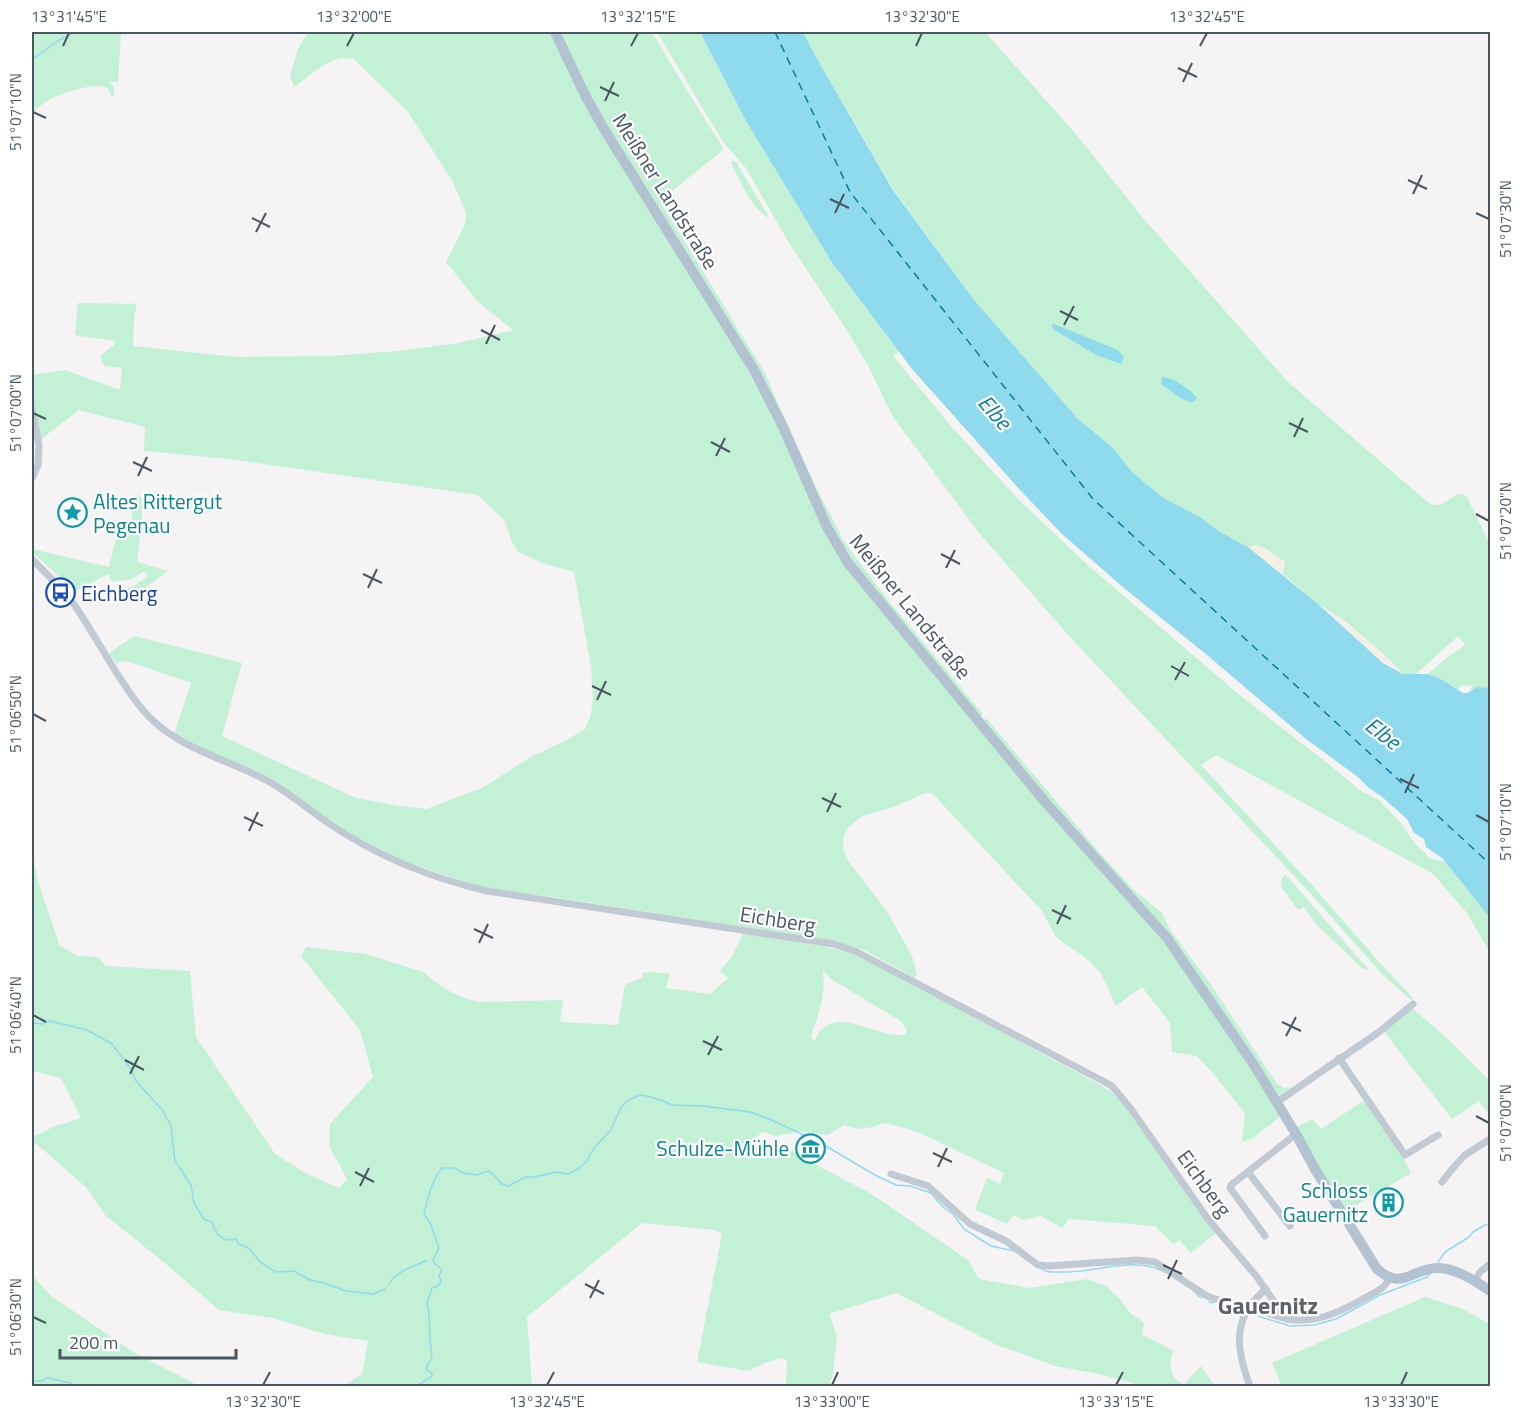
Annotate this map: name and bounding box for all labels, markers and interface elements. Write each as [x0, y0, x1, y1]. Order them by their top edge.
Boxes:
text: 13°31'45"E [31, 5, 107, 28]
text: 13°32'00"E [316, 5, 392, 28]
text: 13°32'15"E [600, 5, 676, 28]
text: 13°32'30"E [884, 5, 960, 28]
text: 13°32'45"E [1169, 5, 1245, 28]
text: 51°07'10"N [4, 73, 27, 151]
street label: Meißner Landstraße [605, 107, 727, 275]
text: 51°07'30"N [1494, 180, 1517, 258]
text: 51°07'00"N [4, 374, 27, 452]
water label: Elbe [970, 387, 1021, 438]
text: 51°07'20"N [1494, 482, 1517, 560]
place label: Altes Rittergut Pegenau [93, 485, 223, 541]
place icon: Altes Rittergut Pegenau [56, 497, 88, 529]
street label: Meißner Landstraße [842, 526, 980, 686]
bus stop icon: Eichberg [44, 577, 76, 609]
place label: Eichberg [81, 577, 157, 609]
text: 51°06'50"N [4, 675, 27, 753]
water label: Elbe [1358, 708, 1409, 759]
text: 51°07'10"N [1494, 783, 1517, 861]
street label: Eichberg [738, 897, 818, 941]
text: 51°06'40"N [4, 976, 27, 1054]
text: 51°07'00"N [1494, 1084, 1517, 1162]
place label: Schulze-Mühle [656, 1132, 789, 1164]
museum icon: Schulze-Mühle [794, 1132, 826, 1164]
street label: Eichberg [1170, 1143, 1240, 1223]
place label: Schloss Gauernitz [1283, 1174, 1368, 1230]
building icon: Schloss Gauernitz [1373, 1186, 1405, 1218]
text: 51°06'30"N [4, 1278, 27, 1356]
district label: Gauernitz [1218, 1287, 1318, 1323]
scale bar [60, 1322, 236, 1360]
text: 200 m [69, 1329, 118, 1356]
text: 13°32'30"E [225, 1390, 301, 1413]
text: 13°32'45"E [509, 1390, 585, 1413]
text: 13°33'00"E [794, 1390, 870, 1413]
text: 13°33'15"E [1078, 1390, 1154, 1413]
text: 13°33'30"E [1363, 1390, 1439, 1413]

